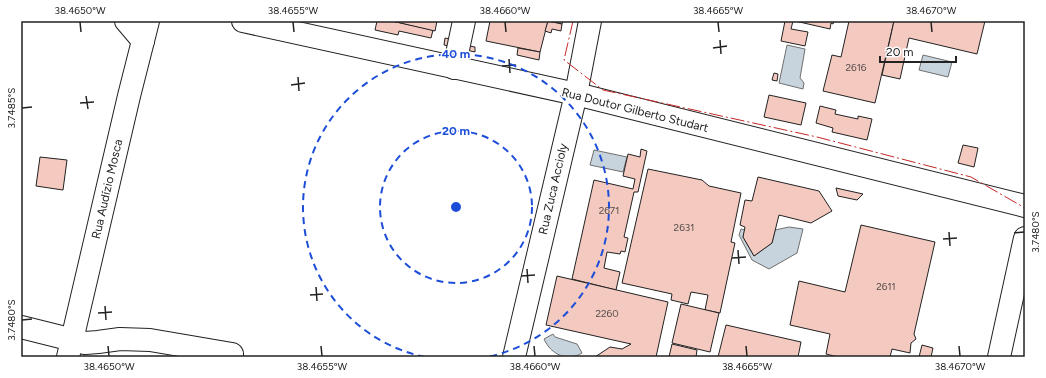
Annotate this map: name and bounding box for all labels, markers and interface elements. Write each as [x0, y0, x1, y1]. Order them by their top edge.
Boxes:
text: 38.4650°W [55, 4, 106, 17]
text: 38.4655°W [268, 4, 319, 17]
text: 38.4660°W [480, 4, 531, 17]
text: 38.4665°W [693, 4, 744, 17]
text: 38.4670°W [906, 4, 957, 17]
scale bar [880, 38, 956, 64]
text: 20 m [886, 45, 914, 59]
text: 40 m [442, 47, 470, 61]
house number: 2616 [845, 61, 867, 74]
street label: Rua Doutor Gilberto Studart [560, 85, 710, 135]
text: 3.7485°S [5, 88, 18, 128]
text: 20 m [442, 124, 470, 138]
street label: Rua Audízio Mosca [89, 138, 125, 240]
street label: Rua Zuca Accioly [536, 141, 570, 236]
centre of rings [449, 200, 463, 214]
house number: 2671 [599, 204, 619, 217]
text: 3.7480°S [1029, 211, 1042, 253]
house number: 2631 [674, 221, 694, 234]
house number: 2611 [876, 280, 896, 293]
text: 3.7480°S [5, 299, 18, 341]
house number: 2260 [595, 307, 619, 320]
text: 38.4650°W [84, 360, 135, 373]
text: 38.4655°W [297, 360, 348, 373]
text: 38.4660°W [510, 360, 561, 373]
text: 38.4665°W [722, 360, 773, 373]
text: 38.4670°W [935, 360, 986, 373]

